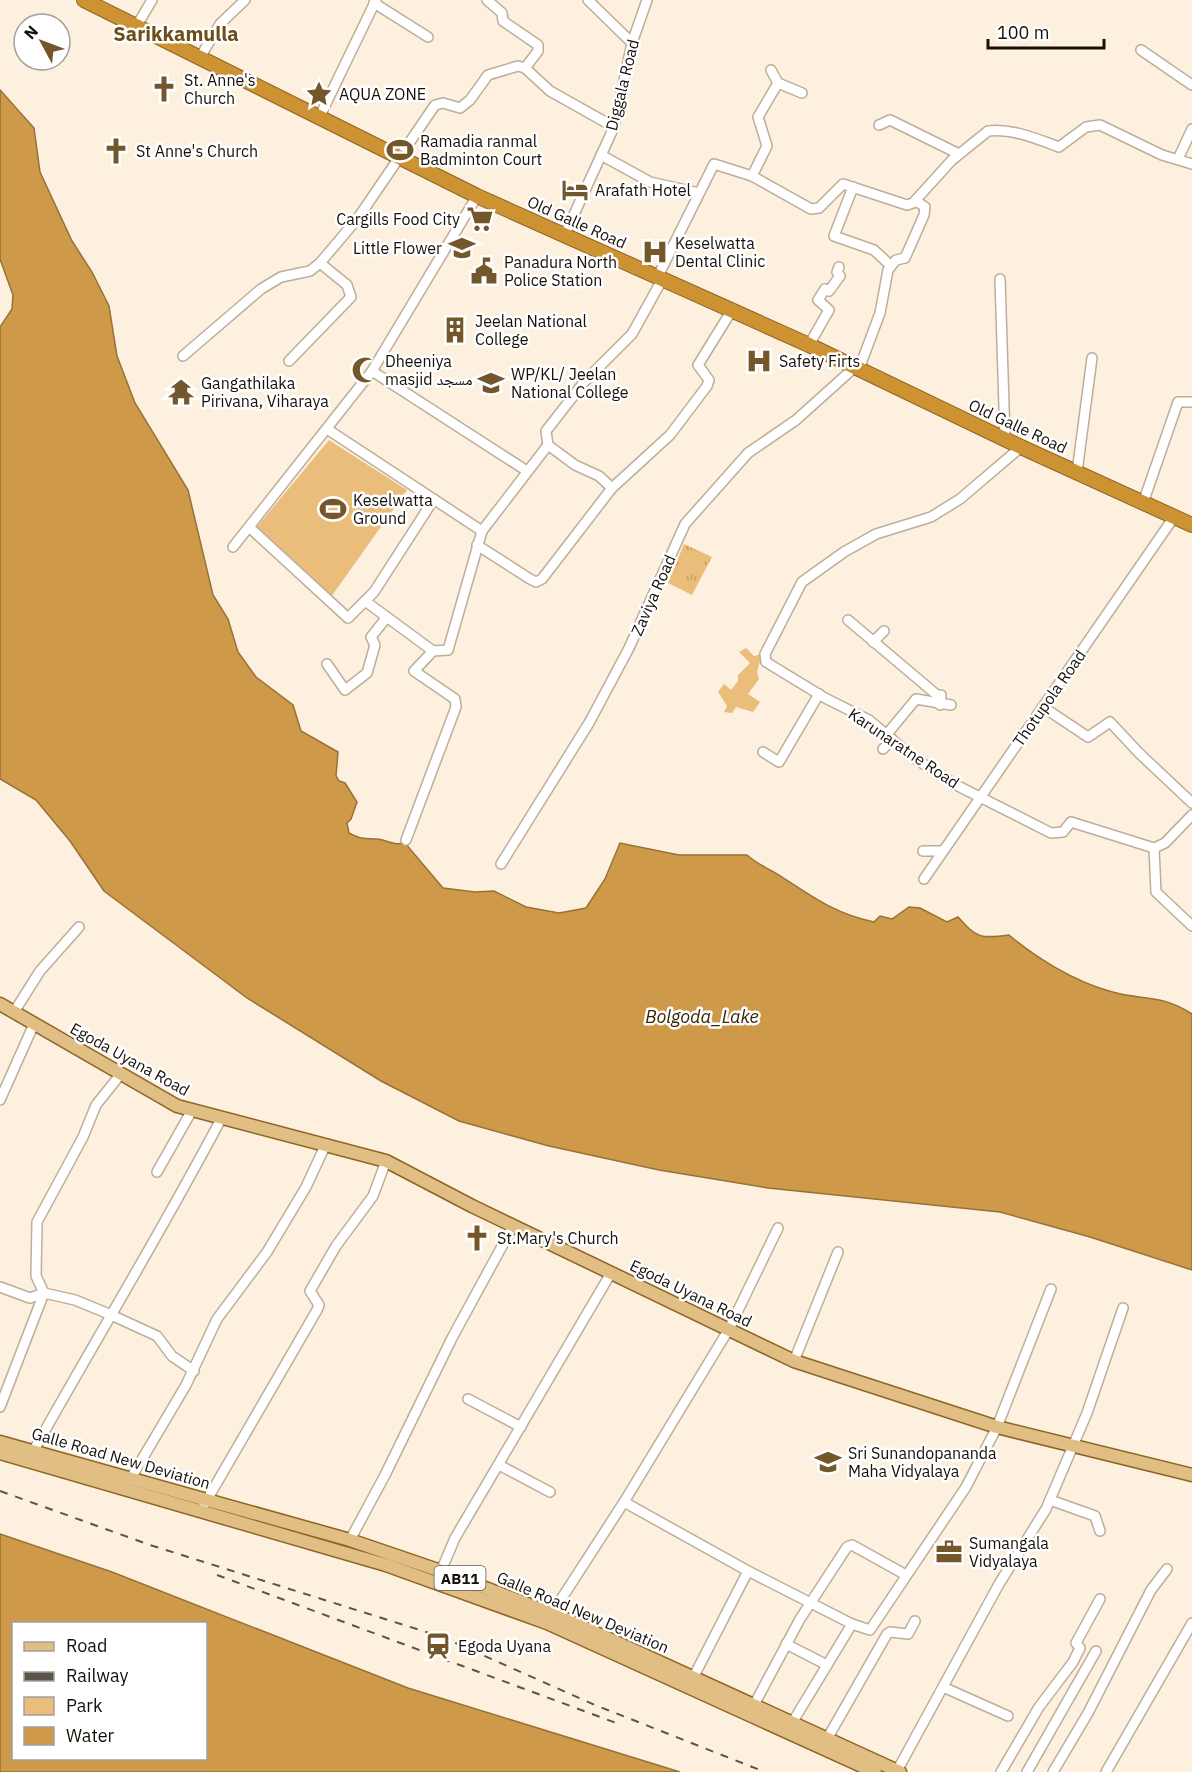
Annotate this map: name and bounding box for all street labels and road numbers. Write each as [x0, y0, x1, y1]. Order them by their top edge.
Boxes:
street label: Diggala Road [601, 37, 643, 133]
street label: Old Galle Road [524, 191, 630, 253]
street label: Old Galle Road [966, 394, 1070, 458]
street label: Zaviya Road [626, 551, 680, 639]
street label: Thotupola Road [1008, 646, 1090, 750]
street label: Karunaratne Road [845, 704, 963, 792]
street label: Egoda Uyana Road [67, 1018, 193, 1100]
street label: Egoda Uyana Road [627, 1255, 755, 1331]
street label: Galle Road New Deviation [29, 1423, 213, 1493]
road number: AB11 [434, 1566, 486, 1590]
street label: Galle Road New Deviation [494, 1567, 672, 1657]

